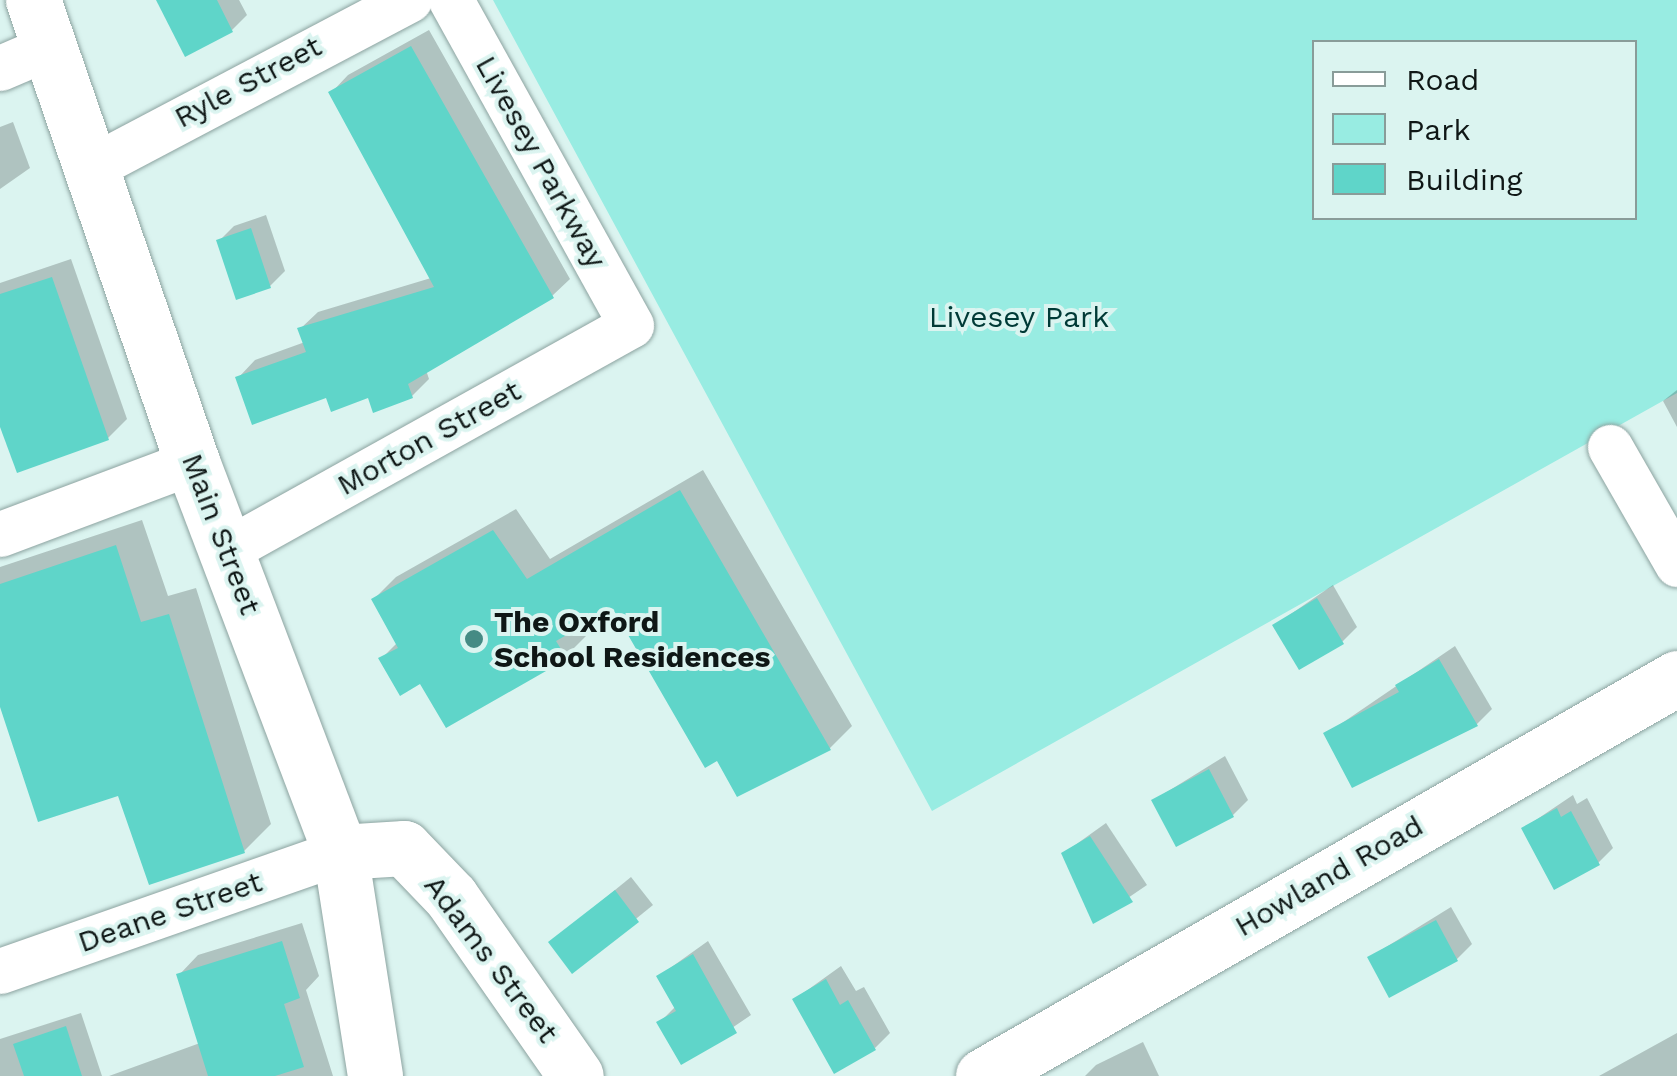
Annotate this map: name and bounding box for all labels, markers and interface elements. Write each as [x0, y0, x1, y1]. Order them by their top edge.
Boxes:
street label: Ryle Street [168, 28, 328, 136]
legend [1312, 40, 1637, 220]
street label: Livesey Parkway [468, 49, 614, 275]
text: Road [1406, 62, 1479, 97]
text: Park [1406, 112, 1471, 147]
text: Building [1406, 162, 1523, 197]
park label: Livesey Park [928, 299, 1110, 335]
street label: Morton Street [331, 373, 527, 503]
street label: Main Street [174, 448, 268, 620]
place label: The Oxford School Residences [494, 604, 771, 674]
marker: The Oxford School Residences [463, 628, 485, 650]
street label: Howland Road [1228, 808, 1430, 944]
street label: Deane Street [73, 864, 267, 960]
street label: Adams Street [416, 868, 566, 1050]

